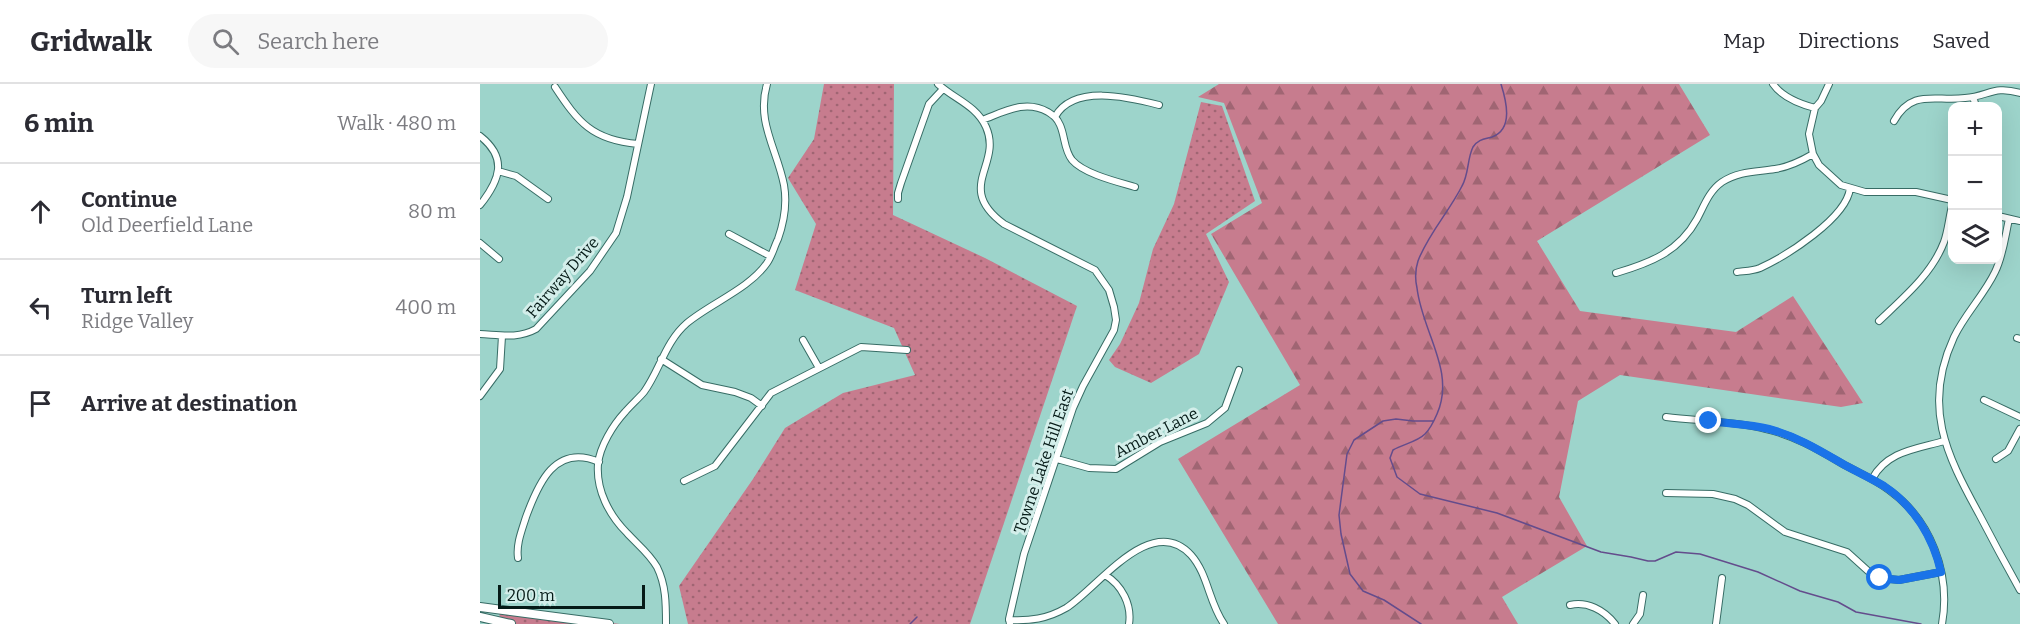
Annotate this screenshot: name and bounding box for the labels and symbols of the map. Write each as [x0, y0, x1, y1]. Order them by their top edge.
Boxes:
street label: Fairway Drive [522, 233, 603, 322]
street label: Towne Lake Hill East [1010, 386, 1077, 536]
street label: Amber Lane [1111, 403, 1201, 462]
route end [1695, 407, 1721, 433]
route start [1866, 564, 1892, 590]
scale bar [498, 582, 645, 610]

